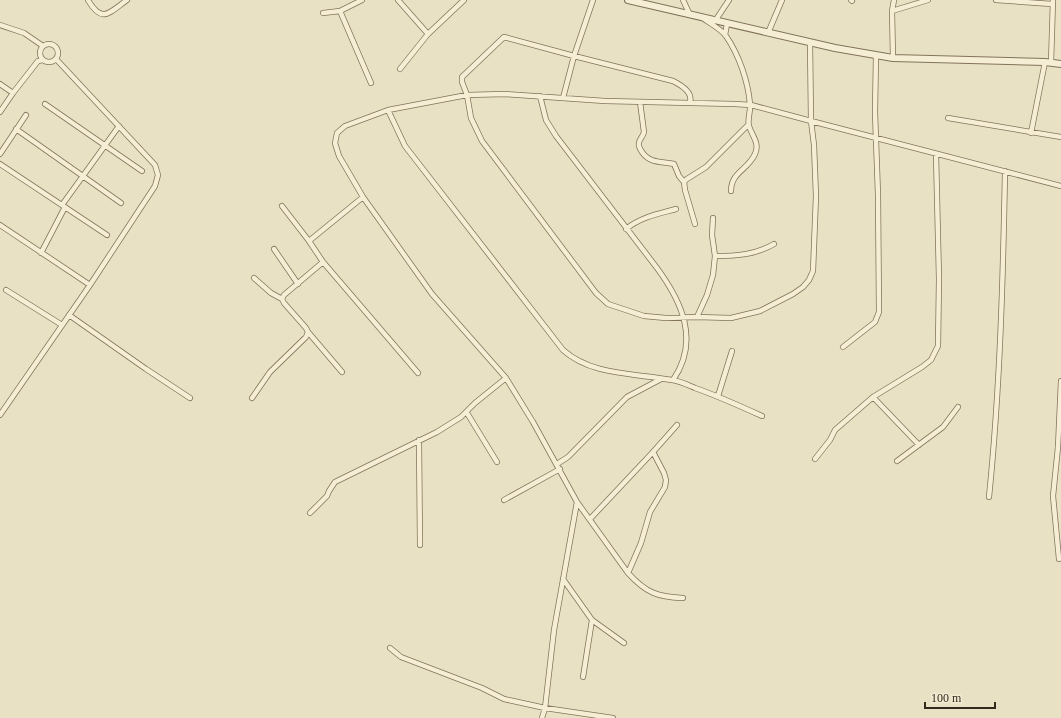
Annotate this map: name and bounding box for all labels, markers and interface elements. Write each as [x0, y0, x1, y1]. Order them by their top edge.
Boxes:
scale bar [925, 684, 995, 710]
text: 100 m [931, 691, 962, 705]

